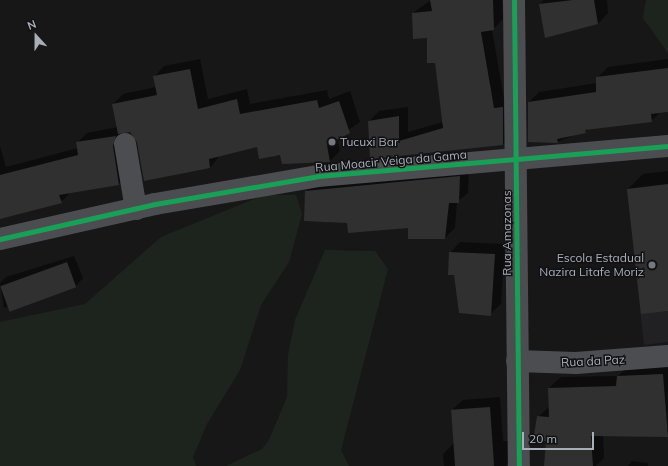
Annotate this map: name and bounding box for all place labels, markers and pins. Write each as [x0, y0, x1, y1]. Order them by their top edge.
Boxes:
place label: Tucuxi Bar [340, 135, 398, 149]
marker: Tucuxi Bar [327, 137, 337, 147]
place label: Escola Estadual Nazira Litafe Moriz [539, 251, 644, 279]
marker: Escola Estadual Nazira Litafe Moriz [647, 260, 657, 270]

